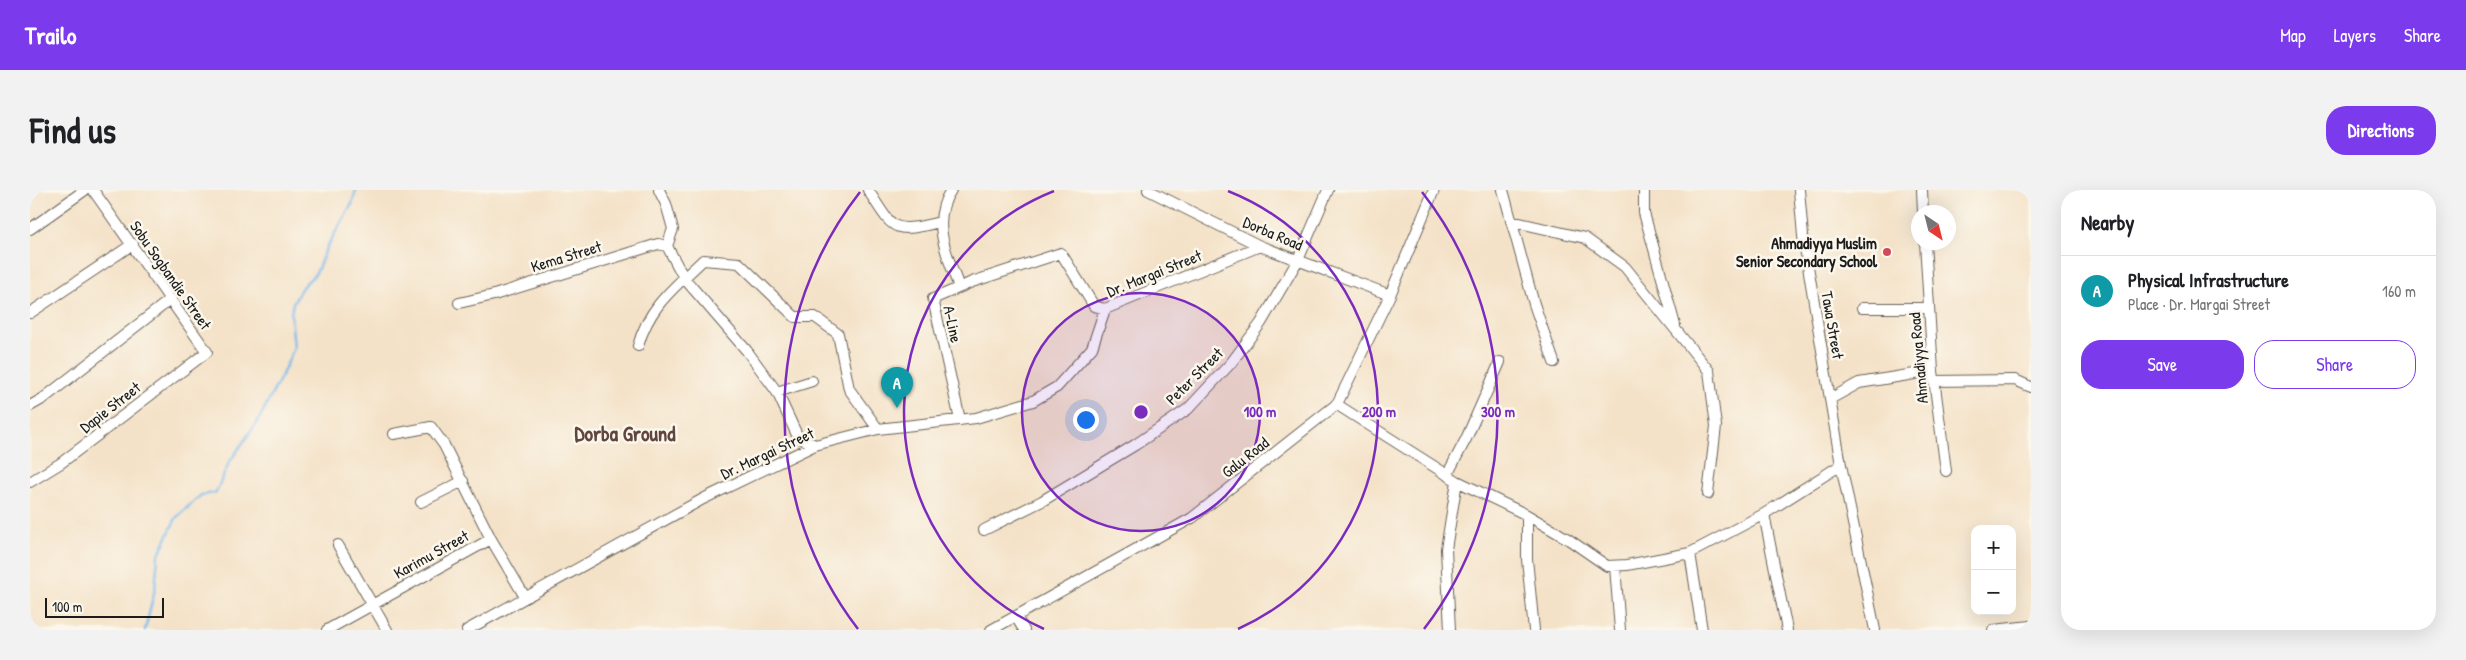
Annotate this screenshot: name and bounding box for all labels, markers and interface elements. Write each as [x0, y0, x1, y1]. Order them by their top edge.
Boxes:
text: Trailo [25, 19, 76, 51]
text: Map [2280, 23, 2306, 48]
text: Layers [2334, 23, 2376, 48]
text: Share [2404, 23, 2441, 48]
button: Directions [2326, 106, 2436, 155]
text: Find us [30, 107, 116, 154]
north arrow [1911, 205, 1956, 250]
text: Nearby [2081, 208, 2134, 237]
street label: Dorba Road [1240, 211, 1306, 255]
street label: Sobu Sogbandie Street [125, 216, 217, 334]
place label: Ahmadiyya Muslim Senior Secondary School [1736, 232, 1878, 273]
street label: Kema Street [528, 235, 605, 277]
street label: Dr. Margai Street [1103, 244, 1205, 302]
marker: Ahmadiyya Muslim Senior Secondary School [1881, 246, 1893, 258]
text: Physical Infrastructure [2128, 267, 2289, 293]
text: A [2093, 280, 2101, 302]
text: 160 m [2382, 280, 2416, 302]
street label: Tawa Street [1816, 289, 1850, 361]
text: Place · Dr. Margai Street [2128, 293, 2270, 315]
street label: A-Line [938, 303, 968, 345]
street label: Ahmadiyya Road [1903, 312, 1933, 404]
button: Save [2081, 340, 2244, 389]
button: Share [2254, 340, 2416, 389]
street label: Peter Street [1160, 342, 1228, 410]
pin: A [881, 367, 913, 408]
street label: Dapie Street [75, 376, 145, 438]
text: 100 m [1244, 401, 1276, 422]
text: 200 m [1362, 401, 1396, 422]
text: 300 m [1481, 401, 1515, 422]
centre of rings [1132, 403, 1150, 421]
your location [1073, 407, 1099, 433]
district label: Dorba Ground [575, 419, 676, 448]
street label: Dr. Margai Street [717, 422, 818, 484]
street label: Galu Road [1217, 432, 1273, 482]
street label: Karimu Street [390, 524, 473, 584]
map controls [1971, 525, 2016, 615]
button: + [1971, 525, 2016, 570]
button: − [1971, 570, 2016, 615]
scale bar [45, 595, 164, 618]
text: 100 m [52, 597, 82, 616]

